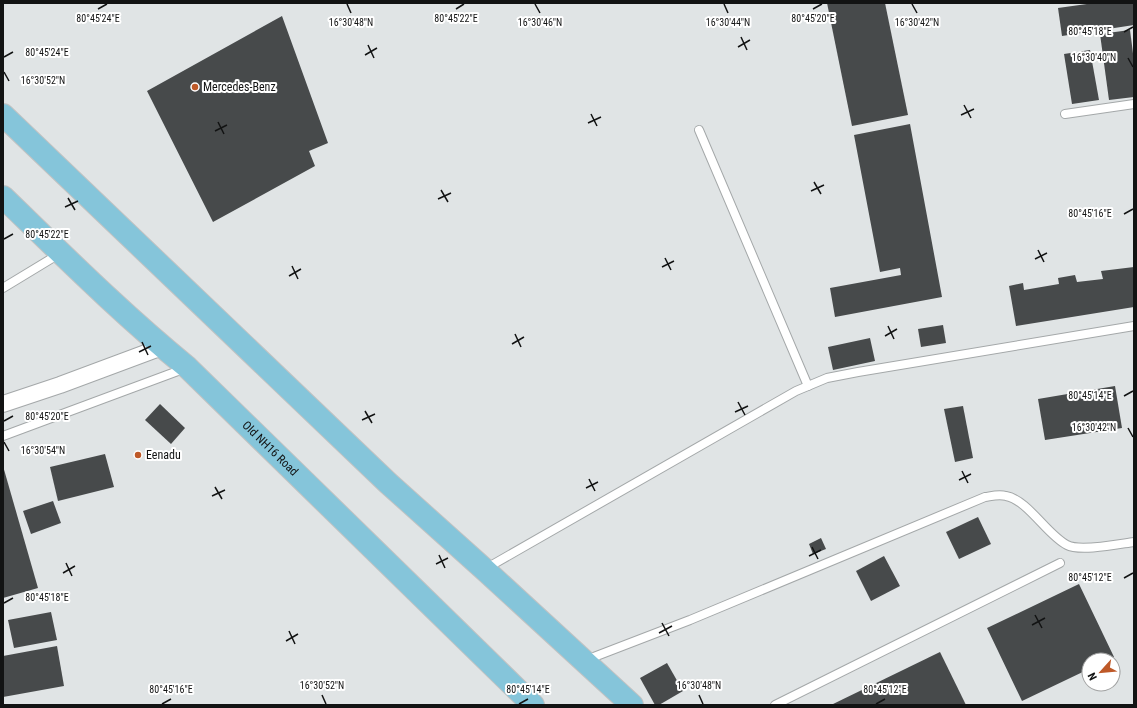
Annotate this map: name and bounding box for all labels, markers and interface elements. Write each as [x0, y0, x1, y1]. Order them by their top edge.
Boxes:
text: 80°45'24"E [76, 13, 120, 24]
text: 80°45'22"E [434, 13, 478, 24]
text: 80°45'20"E [791, 13, 835, 24]
text: 16°30'48"N [329, 17, 373, 28]
text: 16°30'46"N [518, 17, 562, 28]
text: 16°30'44"N [706, 17, 750, 28]
text: 16°30'42"N [895, 17, 939, 28]
text: 80°45'18"E [1068, 26, 1112, 37]
text: 80°45'24"E [25, 47, 69, 58]
text: 16°30'40"N [1072, 52, 1116, 63]
text: 16°30'52"N [21, 75, 65, 86]
place label: Mercedes-Benz [203, 80, 276, 94]
marker: Mercedes-Benz [190, 82, 200, 92]
text: 80°45'16"E [1068, 208, 1112, 219]
text: 80°45'22"E [25, 229, 69, 240]
text: 80°45'14"E [1068, 390, 1112, 401]
text: 80°45'20"E [25, 411, 69, 422]
street label: Old NH16 Road [240, 418, 301, 479]
text: 16°30'42"N [1072, 422, 1116, 433]
text: 16°30'54"N [21, 445, 65, 456]
place label: Eenadu [146, 448, 181, 462]
marker: Eenadu [133, 450, 143, 460]
text: 80°45'12"E [1068, 572, 1112, 583]
text: 80°45'18"E [25, 592, 69, 603]
north arrow [1081, 652, 1121, 692]
text: N [1085, 670, 1100, 682]
text: 16°30'52"N [300, 680, 344, 691]
text: 16°30'48"N [677, 680, 721, 691]
text: 80°45'16"E [149, 684, 193, 695]
text: 80°45'14"E [506, 684, 550, 695]
text: 80°45'12"E [863, 684, 907, 695]

